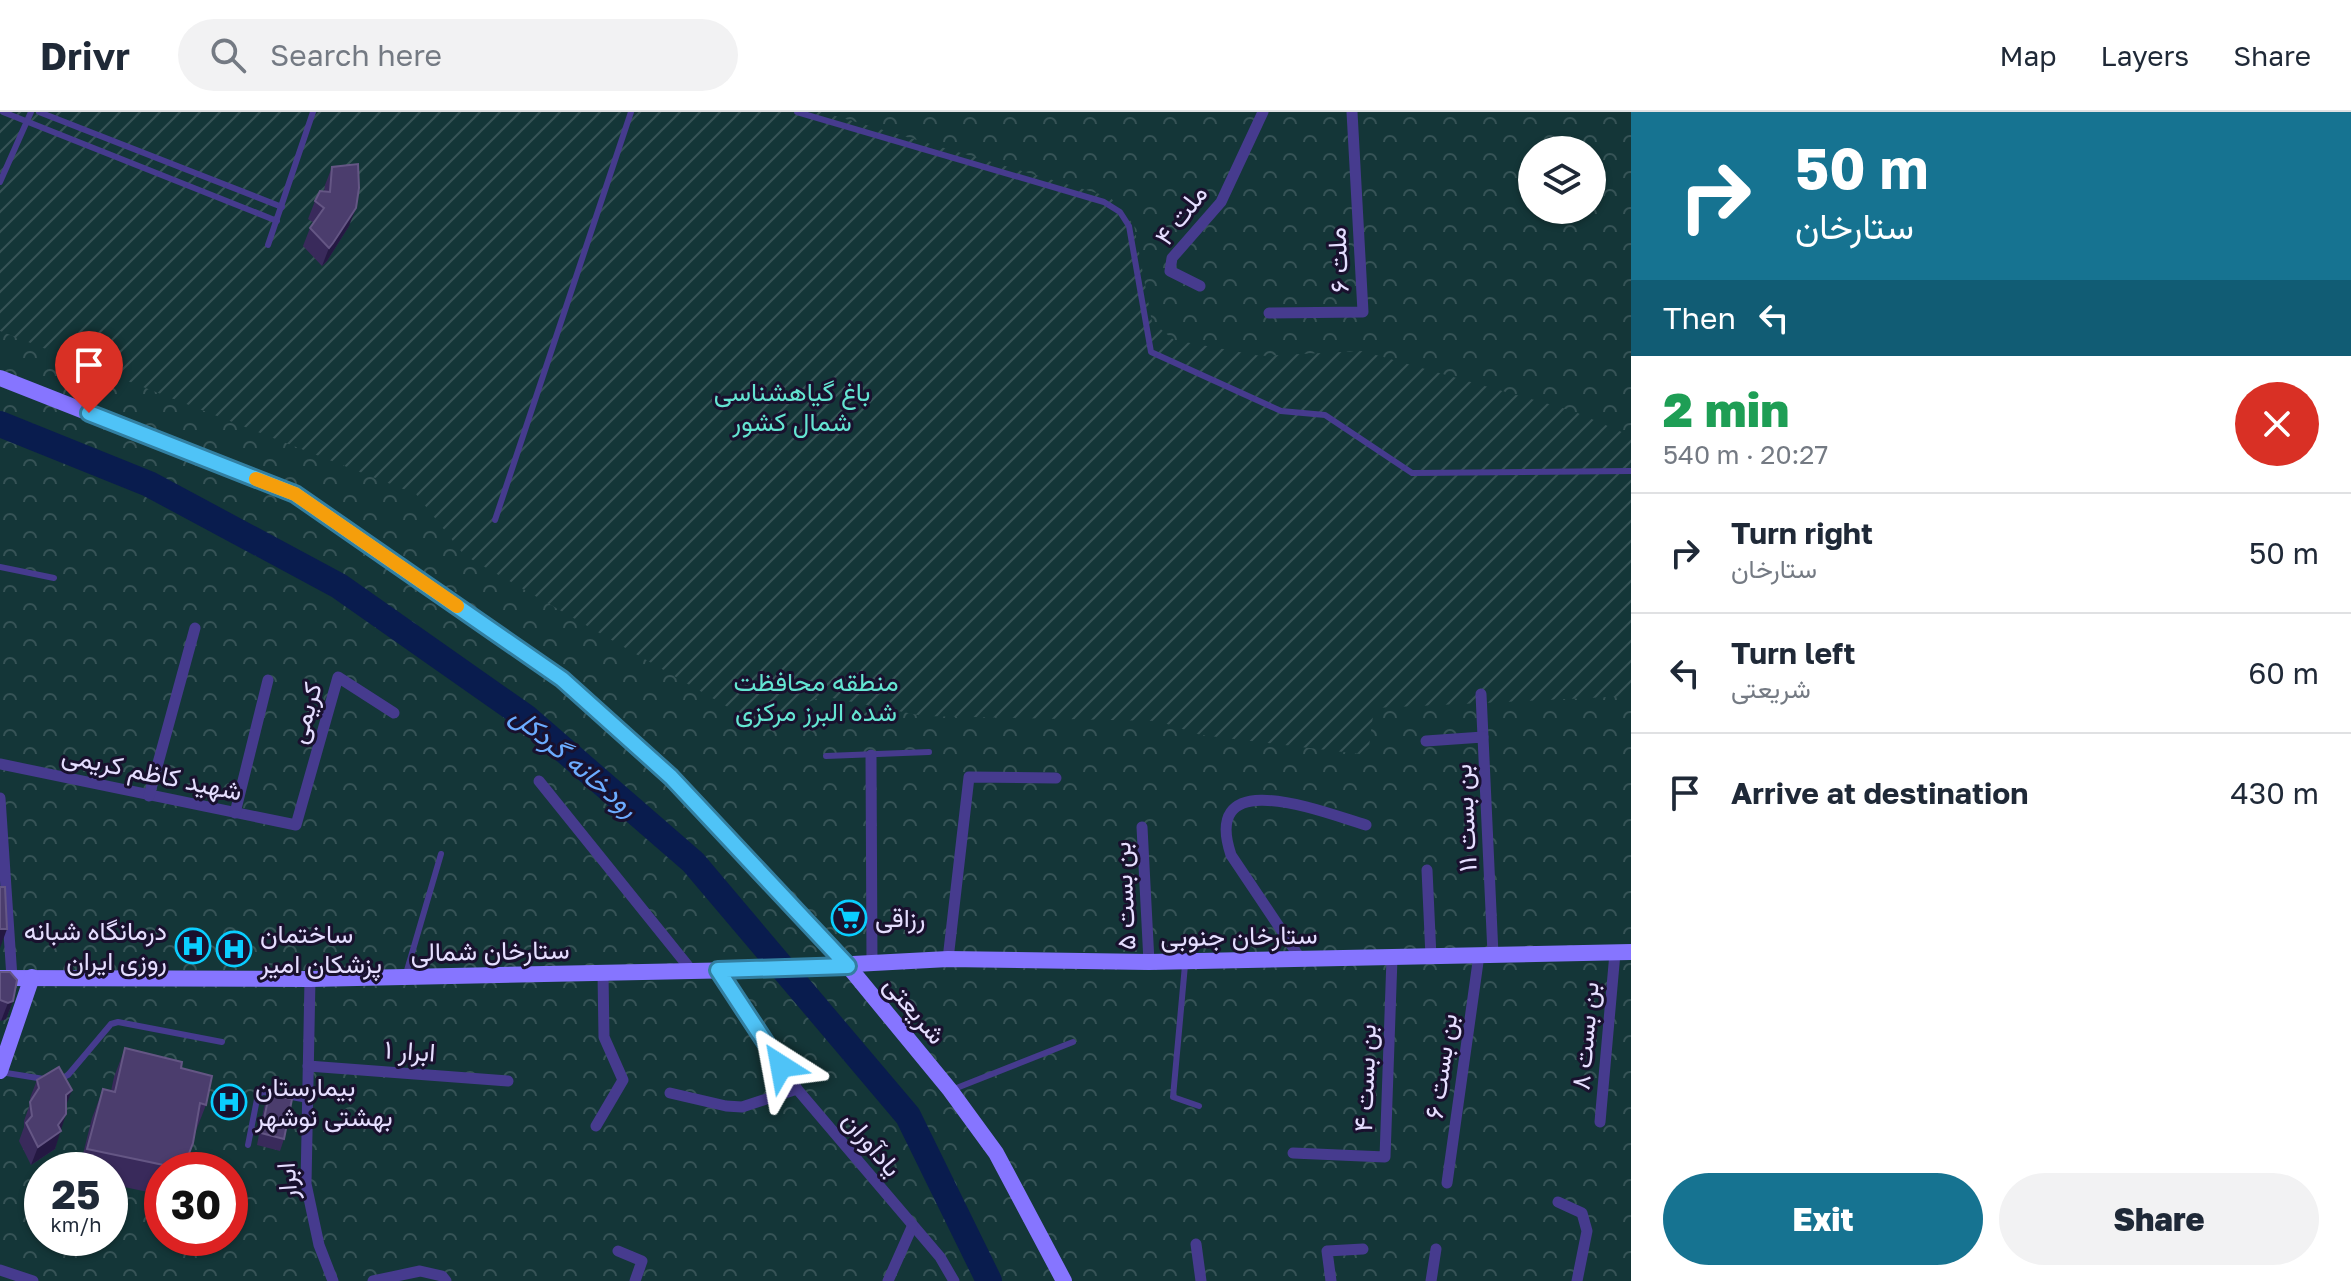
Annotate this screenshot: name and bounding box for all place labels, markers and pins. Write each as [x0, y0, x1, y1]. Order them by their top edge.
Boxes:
pin [55, 331, 123, 413]
supermarket icon: رزاقی [830, 899, 868, 937]
place label: رزاقی [875, 902, 925, 934]
place label: درمانگاه شبانه روزی ایران [24, 915, 167, 977]
place label: ساختمان پزشکان امیر [259, 918, 382, 982]
hospital icon: درمانگاه شبانه روزی ایران [174, 927, 212, 965]
hospital icon: ساختمان پزشکان امیر [215, 930, 253, 968]
place label: بیمارستان بهشتی نوشهر [254, 1071, 393, 1133]
hospital icon: بیمارستان بهشتی نوشهر [210, 1083, 248, 1121]

